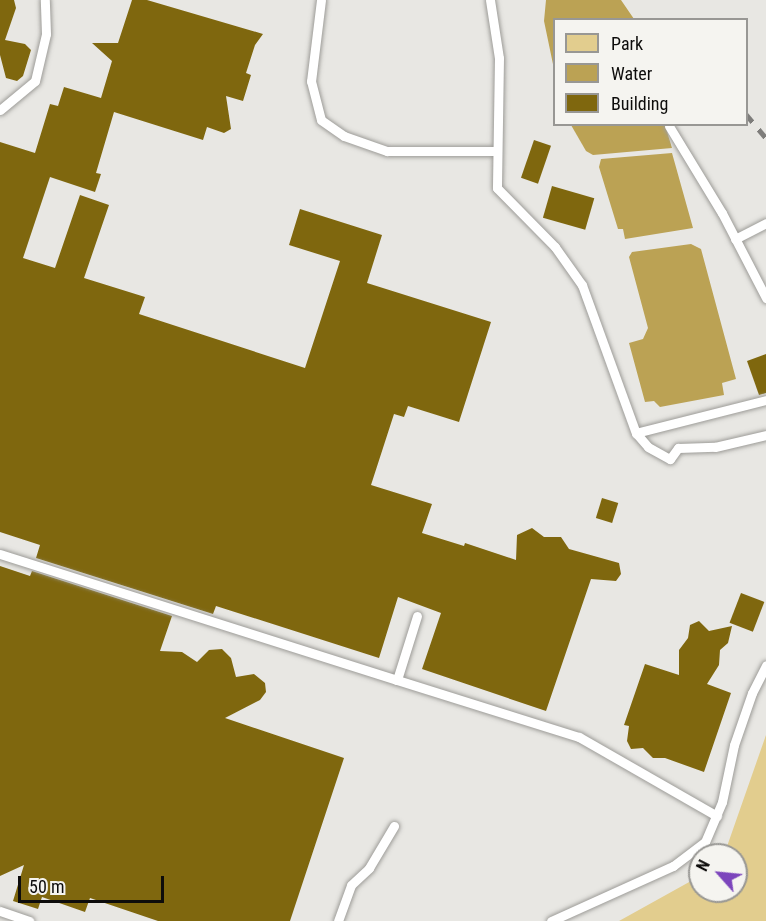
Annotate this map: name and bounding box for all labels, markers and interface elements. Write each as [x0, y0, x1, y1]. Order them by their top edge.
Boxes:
legend [553, 18, 748, 126]
text: Park [611, 33, 643, 54]
text: Water [611, 63, 652, 84]
text: Building [611, 93, 668, 114]
north arrow [688, 843, 748, 903]
text: N [693, 857, 714, 874]
scale bar [21, 864, 166, 902]
text: 50 m [29, 876, 64, 897]

